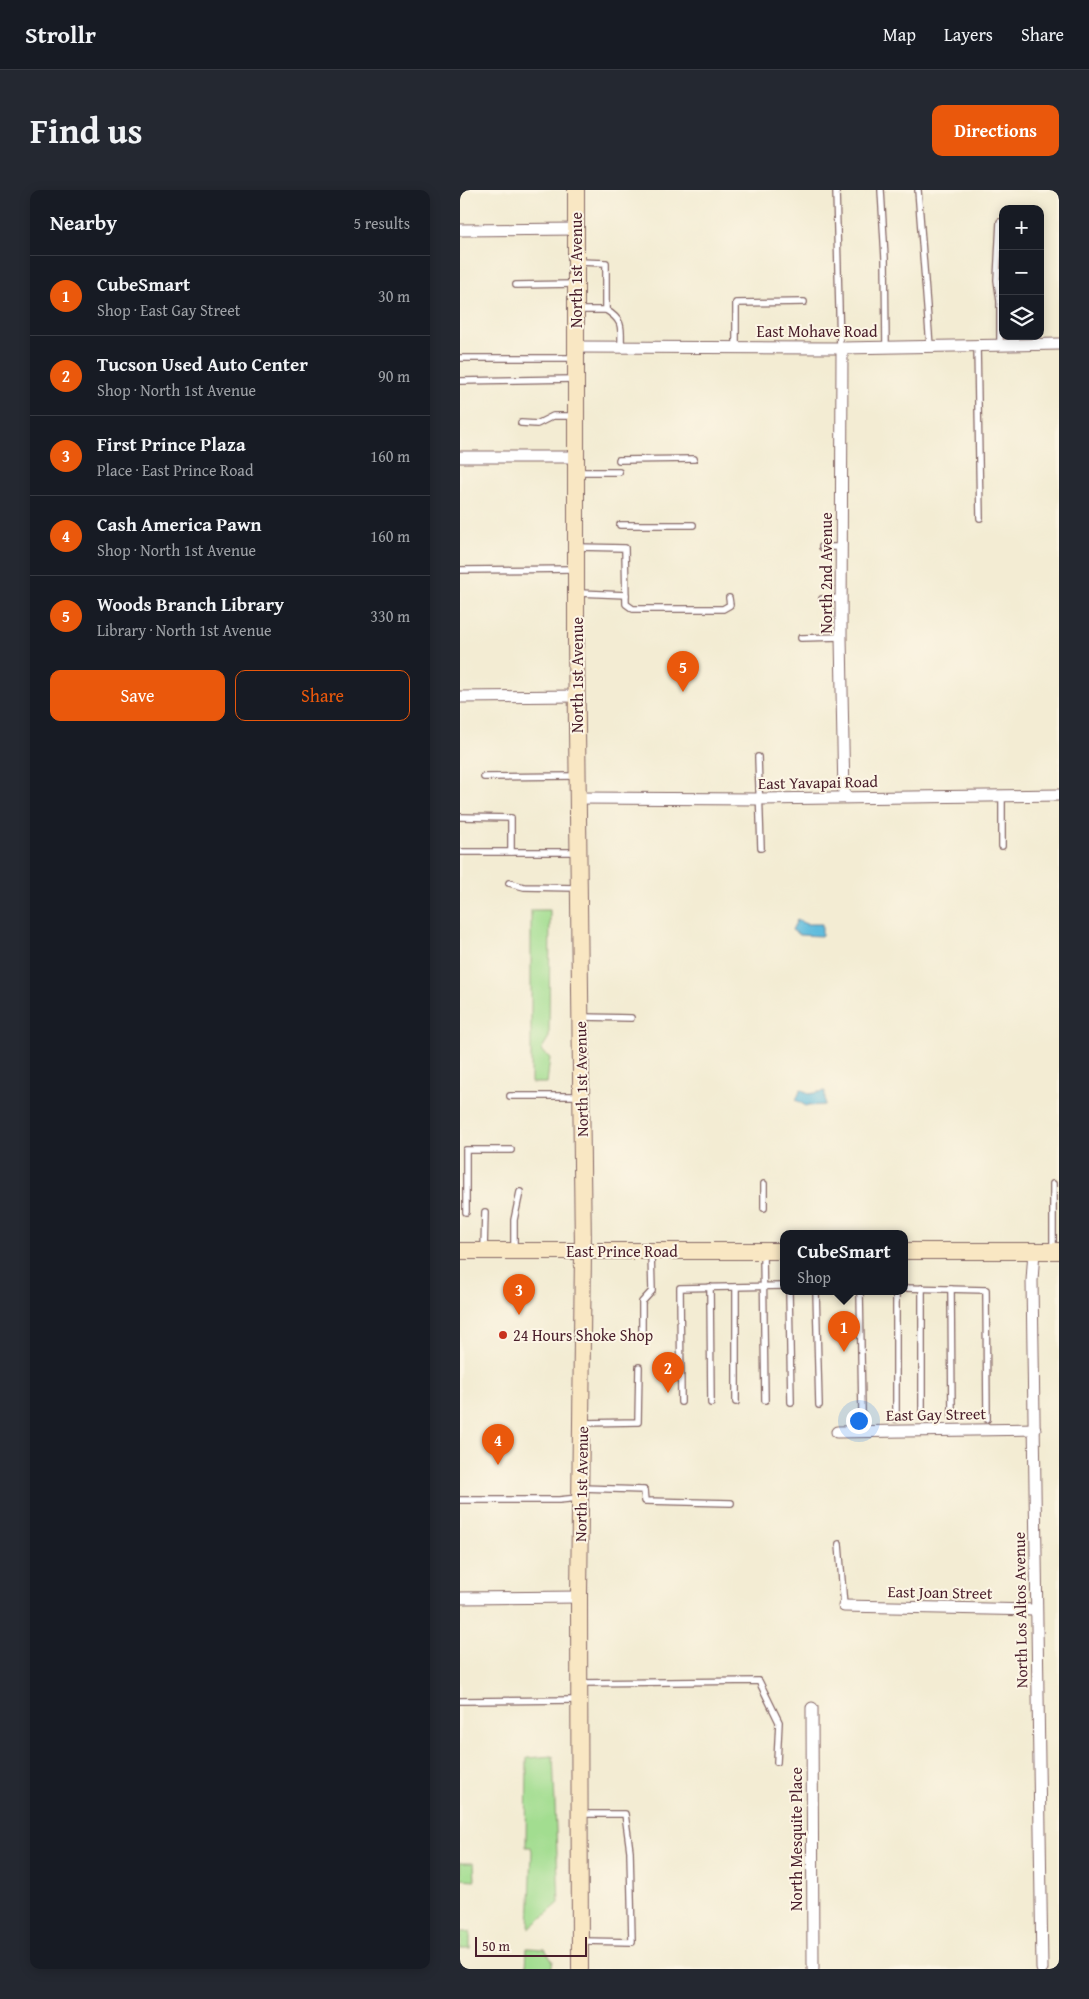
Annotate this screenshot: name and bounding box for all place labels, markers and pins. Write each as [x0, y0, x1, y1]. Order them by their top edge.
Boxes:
pin: 5 [667, 651, 699, 692]
pin: 3 [503, 1274, 535, 1315]
pin: 1 [828, 1311, 860, 1352]
place label: 24 Hours Shoke Shop [513, 1323, 654, 1347]
marker: 24 Hours Shoke Shop [497, 1329, 509, 1341]
pin: 2 [652, 1352, 684, 1393]
pin: 4 [482, 1424, 514, 1465]

